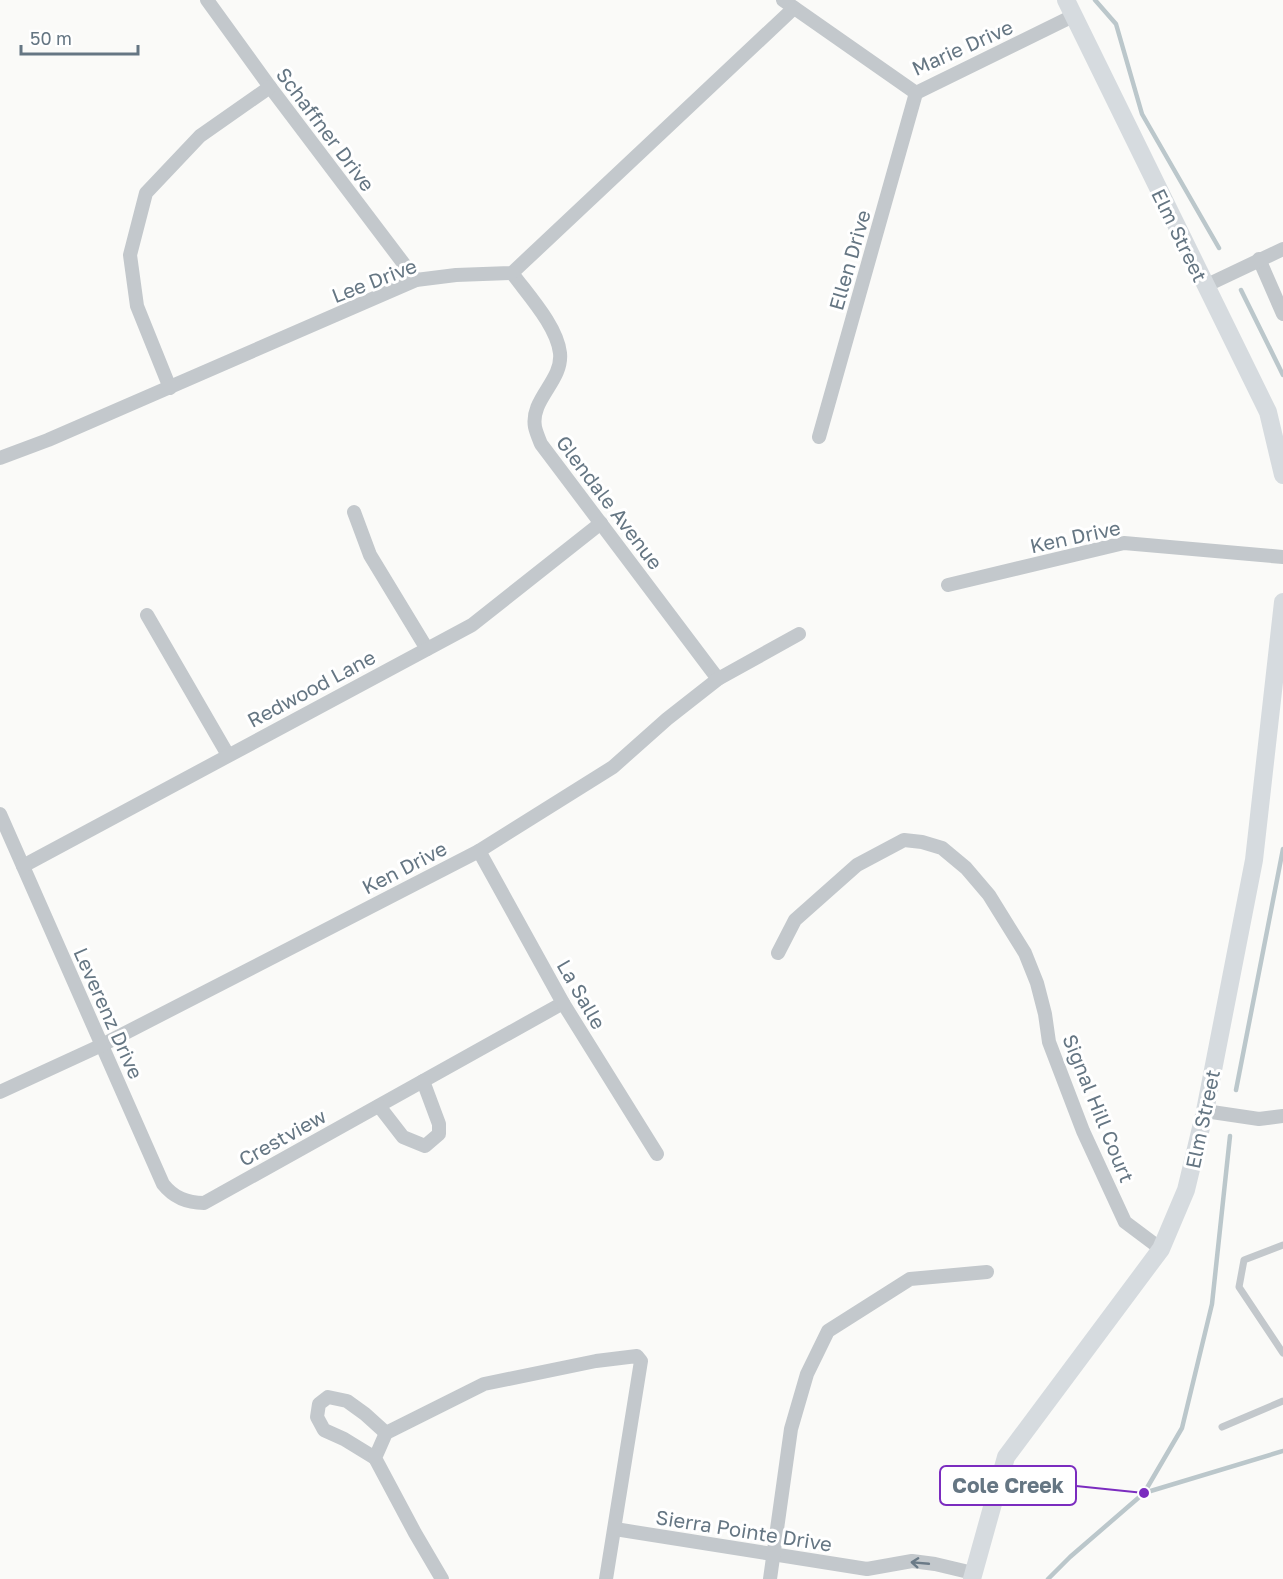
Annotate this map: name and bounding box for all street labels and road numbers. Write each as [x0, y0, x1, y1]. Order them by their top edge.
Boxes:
street label: Marie Drive [908, 14, 1016, 80]
street label: Schaffner Drive [272, 63, 380, 195]
street label: Elm Street [1147, 185, 1213, 285]
street label: Ellen Drive [823, 207, 875, 313]
street label: Lee Drive [328, 253, 420, 307]
street label: Glendale Avenue [552, 430, 668, 574]
street label: Ken Drive [1028, 515, 1122, 557]
street label: Redwood Lane [243, 644, 379, 732]
street label: Ken Drive [358, 835, 450, 899]
street label: Leverenz Drive [69, 944, 149, 1082]
street label: La Salle [553, 955, 611, 1033]
street label: Signal Hill Court [1058, 1030, 1140, 1186]
street label: Elm Street [1180, 1067, 1224, 1171]
street label: Crestview [234, 1103, 330, 1171]
street label: Sierra Pointe Drive [654, 1504, 834, 1556]

